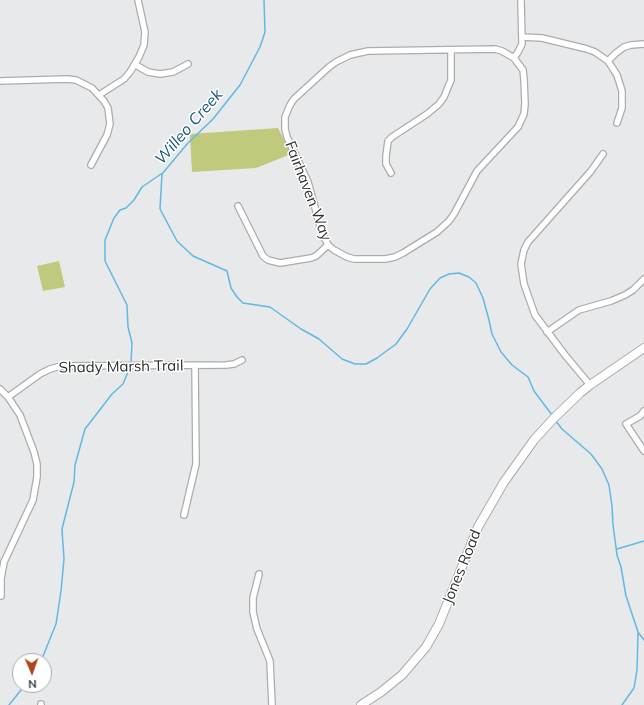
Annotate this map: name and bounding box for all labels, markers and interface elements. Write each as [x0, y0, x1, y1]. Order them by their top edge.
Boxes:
water label: Willeo Creek [151, 85, 227, 169]
street label: Fairhaven Way [281, 139, 335, 243]
street label: Shady Marsh Trail [58, 357, 184, 377]
street label: Jones Road [439, 527, 485, 607]
north arrow [12, 653, 52, 693]
text: N [28, 677, 37, 691]

